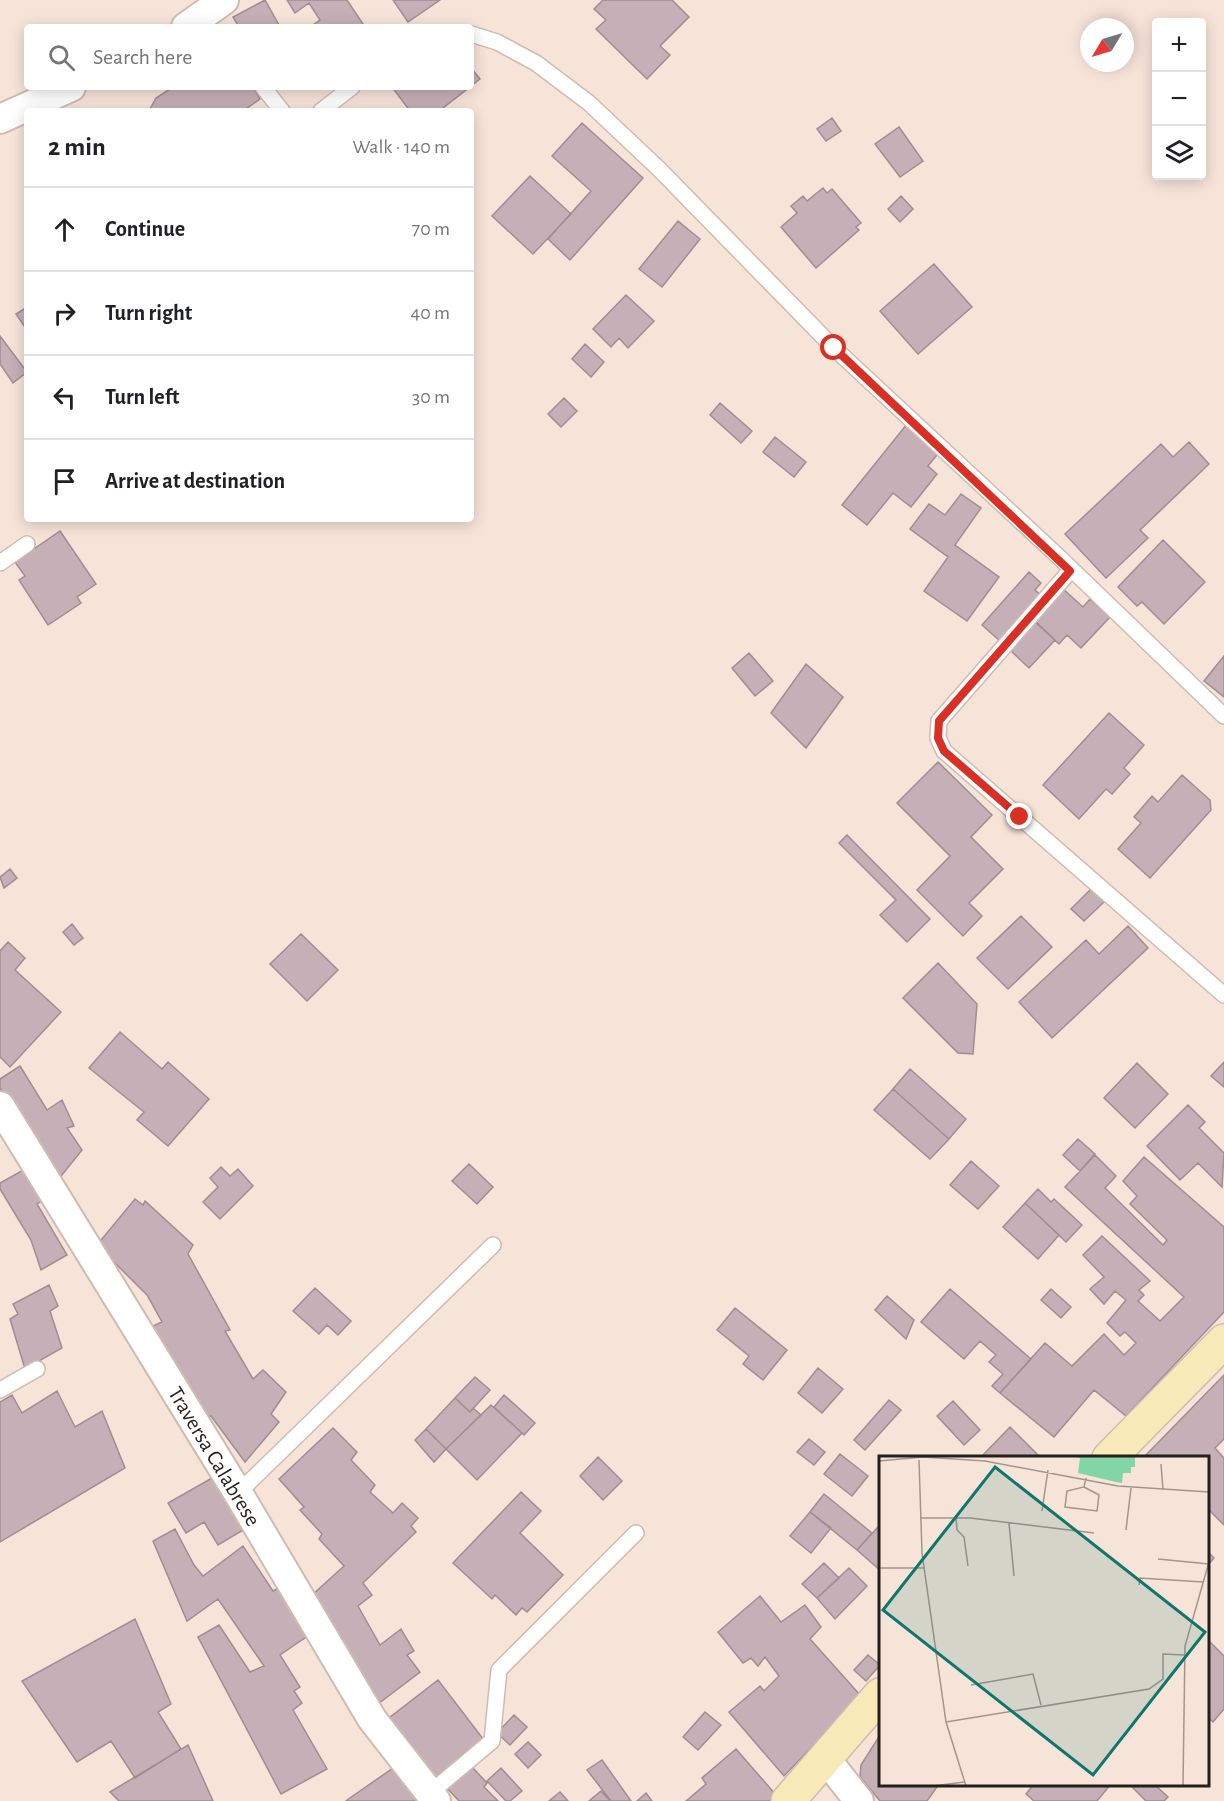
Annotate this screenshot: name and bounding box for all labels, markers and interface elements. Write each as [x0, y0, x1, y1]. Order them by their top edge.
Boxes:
north arrow [1080, 18, 1134, 72]
map controls [1152, 18, 1206, 180]
button: + [1152, 18, 1206, 72]
search box [24, 24, 474, 90]
icon: search [45, 41, 78, 74]
text: Search here [93, 46, 192, 68]
button: − [1152, 72, 1206, 126]
button: layers [1152, 126, 1206, 180]
text: 2 min [48, 134, 106, 160]
text: Walk · 140 m [352, 137, 450, 157]
icon: ahead [48, 213, 81, 246]
text: Continue [105, 218, 185, 240]
text: 70 m [412, 219, 450, 239]
icon: right [48, 297, 81, 330]
text: Turn right [105, 302, 192, 324]
text: 40 m [411, 303, 450, 323]
route start [820, 334, 846, 360]
icon: left [48, 381, 81, 414]
text: Turn left [105, 386, 179, 408]
text: 30 m [412, 387, 450, 407]
icon: arrive [48, 465, 81, 498]
text: Arrive at destination [105, 470, 285, 492]
route end [1006, 803, 1032, 829]
street label: Traversa Calabrese [164, 1383, 264, 1530]
inset map [879, 1456, 1209, 1786]

